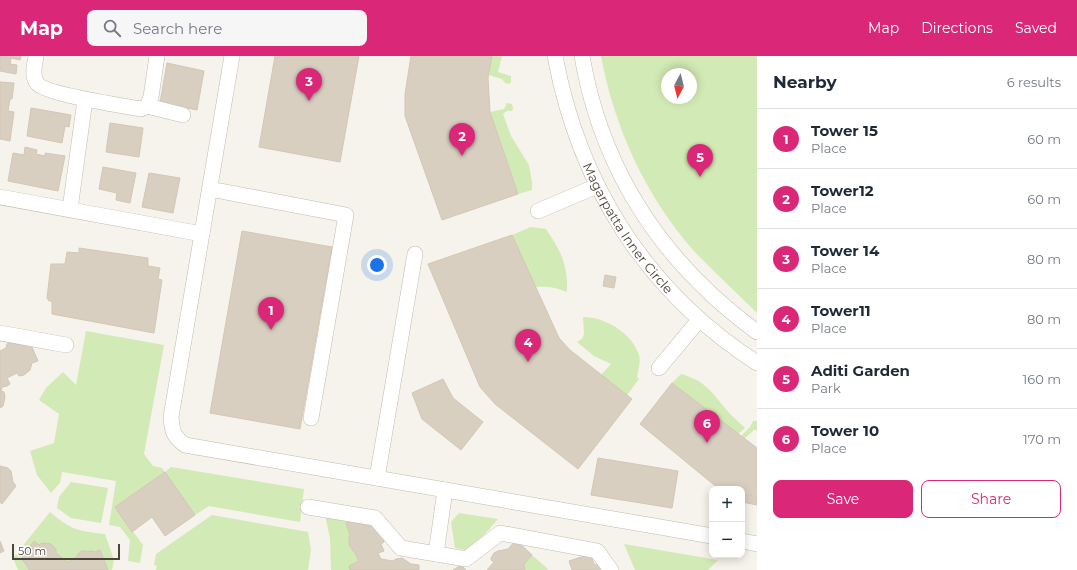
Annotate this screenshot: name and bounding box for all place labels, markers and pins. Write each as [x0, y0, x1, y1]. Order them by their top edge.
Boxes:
pin: 3 [296, 68, 322, 101]
pin: 2 [449, 123, 475, 156]
pin: 5 [687, 144, 713, 177]
pin: 1 [258, 297, 284, 330]
pin: 4 [515, 329, 541, 362]
pin: 6 [694, 410, 720, 443]

